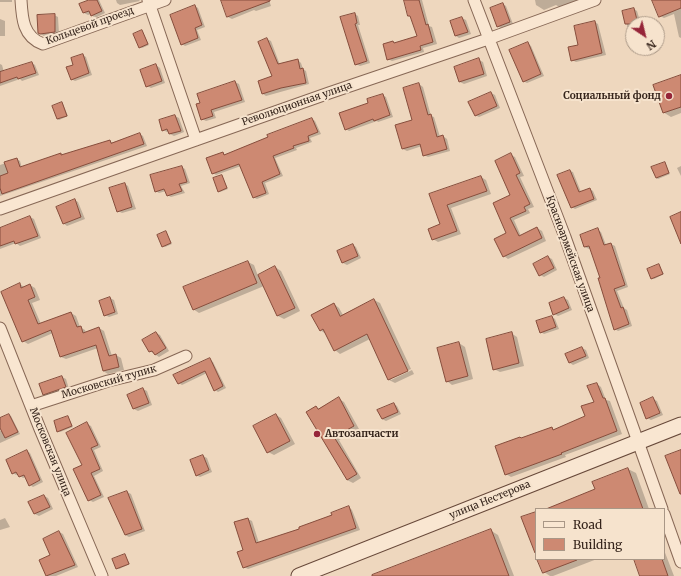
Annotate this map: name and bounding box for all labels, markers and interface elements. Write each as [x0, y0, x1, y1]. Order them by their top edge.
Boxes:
street label: Кольцевой проезд [44, 5, 136, 47]
north arrow [625, 16, 665, 56]
text: N [644, 37, 659, 53]
street label: Революционная улица [240, 80, 354, 128]
place label: Социальный фонд [563, 90, 661, 102]
marker: Социальный фонд [664, 91, 674, 101]
street label: Красноармейская улица [543, 194, 597, 314]
street label: Московский тупик [60, 363, 158, 401]
street label: Московская улица [27, 406, 73, 498]
place label: Автозапчасти [325, 428, 399, 440]
marker: Автозапчасти [312, 429, 322, 439]
street label: улица Нестерова [448, 478, 532, 522]
legend [535, 508, 665, 560]
text: Road [573, 517, 602, 532]
text: Building [573, 537, 622, 552]

